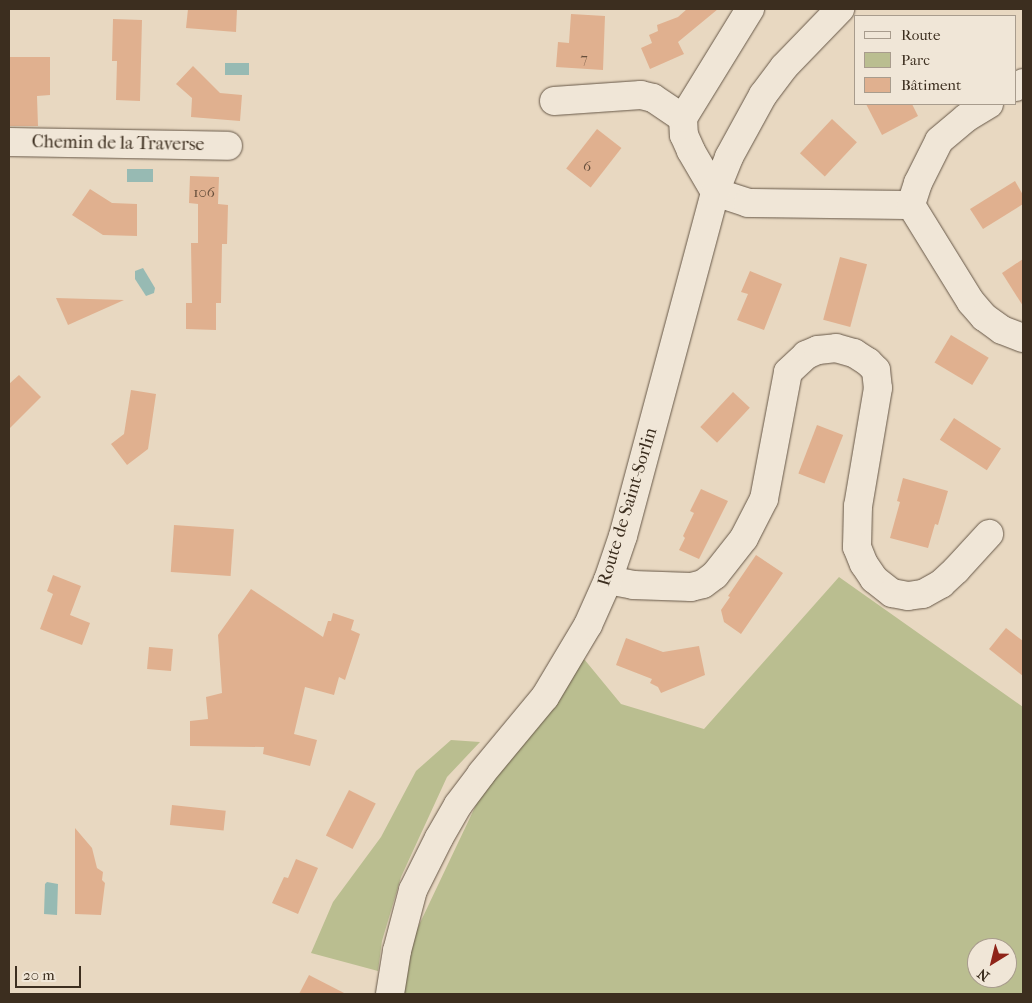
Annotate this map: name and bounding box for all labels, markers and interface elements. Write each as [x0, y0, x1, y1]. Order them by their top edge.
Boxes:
legend [854, 15, 1017, 105]
text: Route [901, 26, 940, 44]
house number: 7 [580, 50, 588, 68]
text: Parc [901, 51, 930, 69]
text: Bâtiment [901, 76, 961, 94]
street label: Chemin de la Traverse [31, 132, 205, 156]
house number: 6 [583, 158, 591, 176]
house number: 106 [193, 184, 215, 202]
street label: Route de Saint-Sorlin [594, 425, 662, 589]
north arrow [967, 938, 1017, 988]
scale bar [18, 956, 84, 988]
text: N [974, 965, 993, 985]
text: 20 m [23, 966, 55, 984]

